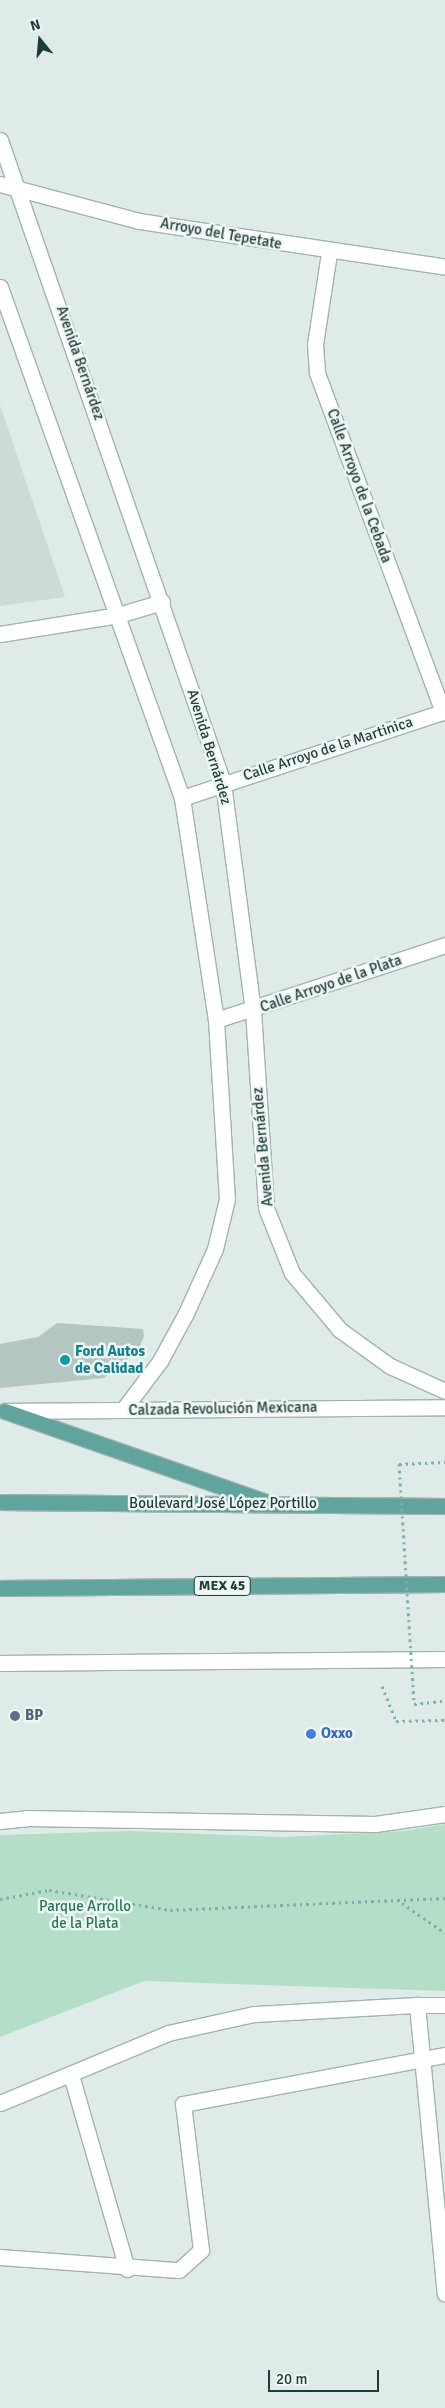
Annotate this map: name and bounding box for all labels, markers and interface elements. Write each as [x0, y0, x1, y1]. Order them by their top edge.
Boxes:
north arrow [15, 15, 65, 65]
text: N [28, 16, 43, 35]
street label: Arroyo del Tepetate [159, 214, 283, 254]
street label: Avenida Bernárdez [52, 304, 108, 422]
street label: Calle Arroyo de la Cebada [323, 406, 395, 566]
street label: Avenida Bernárdez [183, 687, 235, 807]
street label: Calle Arroyo de la Martinica [241, 713, 415, 785]
street label: Calle Arroyo de la Plata [258, 951, 404, 1017]
street label: Avenida Bernárdez [249, 1087, 277, 1207]
place label: Ford Autos de Calidad [75, 1342, 145, 1377]
marker: Ford Autos de Calidad [59, 1354, 71, 1366]
street label: Calzada Revolución Mexicana [128, 1398, 318, 1420]
street label: Boulevard José López Portillo [129, 1495, 317, 1513]
road number: MEX 45 [193, 1574, 251, 1598]
place label: BP [25, 1707, 43, 1725]
marker: BP [9, 1710, 21, 1722]
place label: Oxxo [321, 1725, 353, 1743]
marker: Oxxo [305, 1728, 317, 1740]
park label: Parque Arrollo de la Plata [39, 1897, 131, 1932]
scale bar [270, 2360, 381, 2392]
text: 20 m [276, 2370, 307, 2388]

